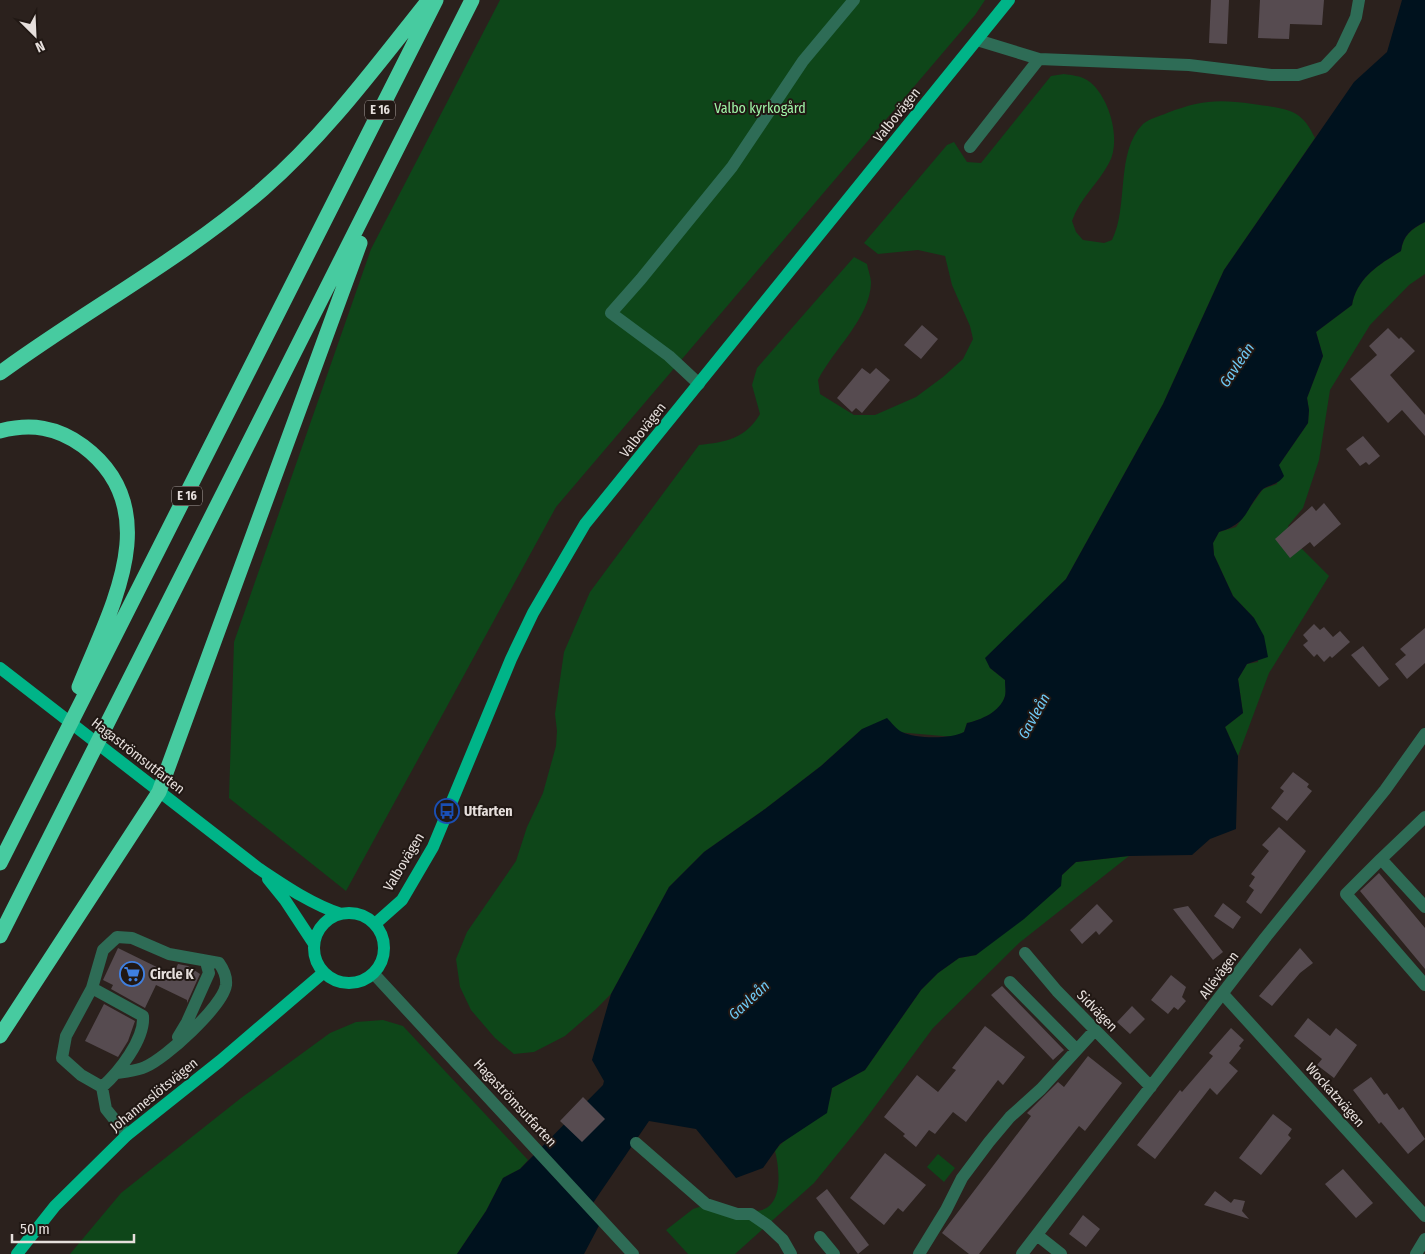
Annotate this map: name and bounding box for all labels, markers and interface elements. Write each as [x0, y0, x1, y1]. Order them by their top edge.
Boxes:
north arrow [10, 10, 60, 60]
text: N [33, 37, 47, 56]
street label: Valbovägen [870, 84, 924, 146]
road number: E 16 [365, 100, 395, 120]
park label: Valbo kyrkogård [714, 100, 806, 117]
water label: Gavleån [1216, 339, 1258, 391]
street label: Valbovägen [616, 399, 670, 461]
road number: E 16 [172, 486, 202, 506]
water label: Gavleån [1014, 690, 1054, 742]
street label: Hagaströmsutfarten [88, 714, 188, 798]
bus stop icon: Utfarten [434, 798, 460, 824]
place label: Utfarten [464, 803, 513, 820]
street label: Valbovägen [380, 830, 428, 894]
street label: Allévägen [1196, 948, 1242, 1002]
supermarket icon: Circle K [119, 961, 145, 987]
place label: Circle K [150, 966, 195, 983]
water label: Gavleån [725, 977, 773, 1023]
street label: Sidvägen [1073, 987, 1121, 1035]
street label: Johanneslötsvägen [107, 1054, 201, 1136]
street label: Hagaströmsutfarten [470, 1056, 560, 1150]
street label: Wockatzvägen [1302, 1059, 1368, 1131]
scale bar [12, 1212, 135, 1244]
text: 50 m [20, 1220, 50, 1238]

